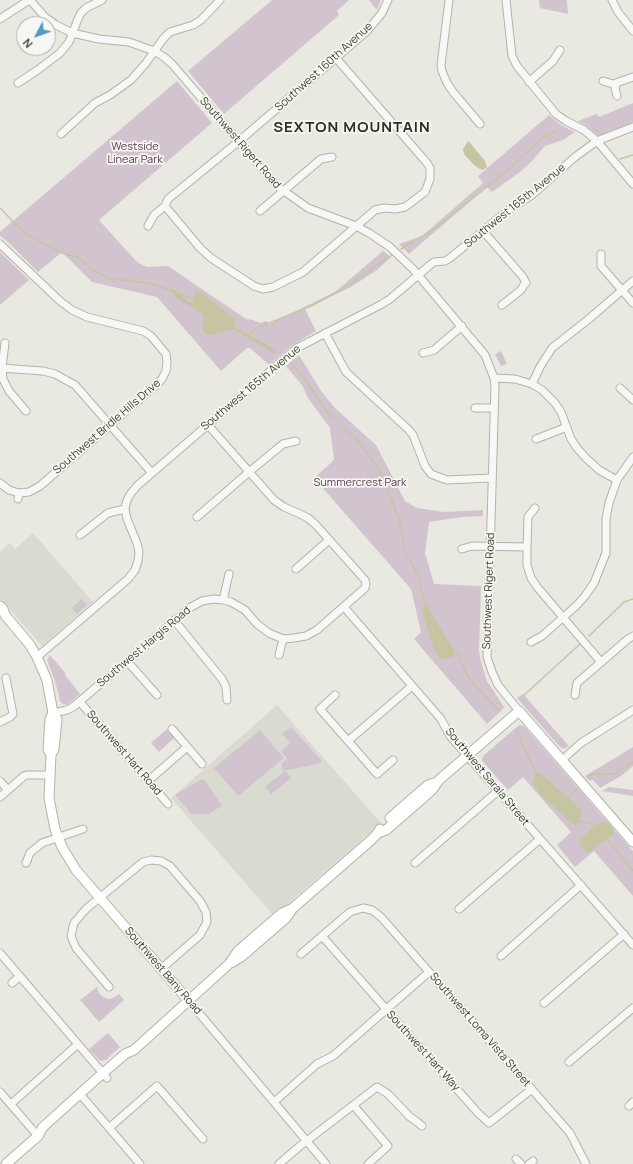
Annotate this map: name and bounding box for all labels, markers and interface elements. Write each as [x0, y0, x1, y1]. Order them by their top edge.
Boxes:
north arrow [16, 16, 56, 56]
street label: Southwest 160th Avenue [273, 20, 375, 114]
text: N [19, 36, 36, 51]
street label: Southwest Rigert Road [197, 95, 283, 191]
district label: SEXTON MOUNTAIN [273, 119, 431, 137]
park label: Westside Linear Park [107, 140, 163, 166]
street label: Southwest 165th Avenue [462, 161, 568, 251]
street label: Southwest 165th Avenue [198, 342, 304, 434]
street label: Southwest Bridle Hills Drive [51, 377, 163, 477]
park label: Summercrest Park [314, 476, 406, 490]
street label: Southwest Rigert Road [480, 532, 498, 650]
street label: Southwest Hargis Road [94, 604, 194, 690]
street label: Southwest Hart Road [84, 708, 164, 798]
street label: Southwest Sarala Street [442, 725, 532, 829]
street label: Southwest Bany Road [122, 925, 204, 1017]
street label: Southwest Loma Vista Street [427, 970, 533, 1090]
street label: Southwest Hart Way [384, 1008, 462, 1094]

